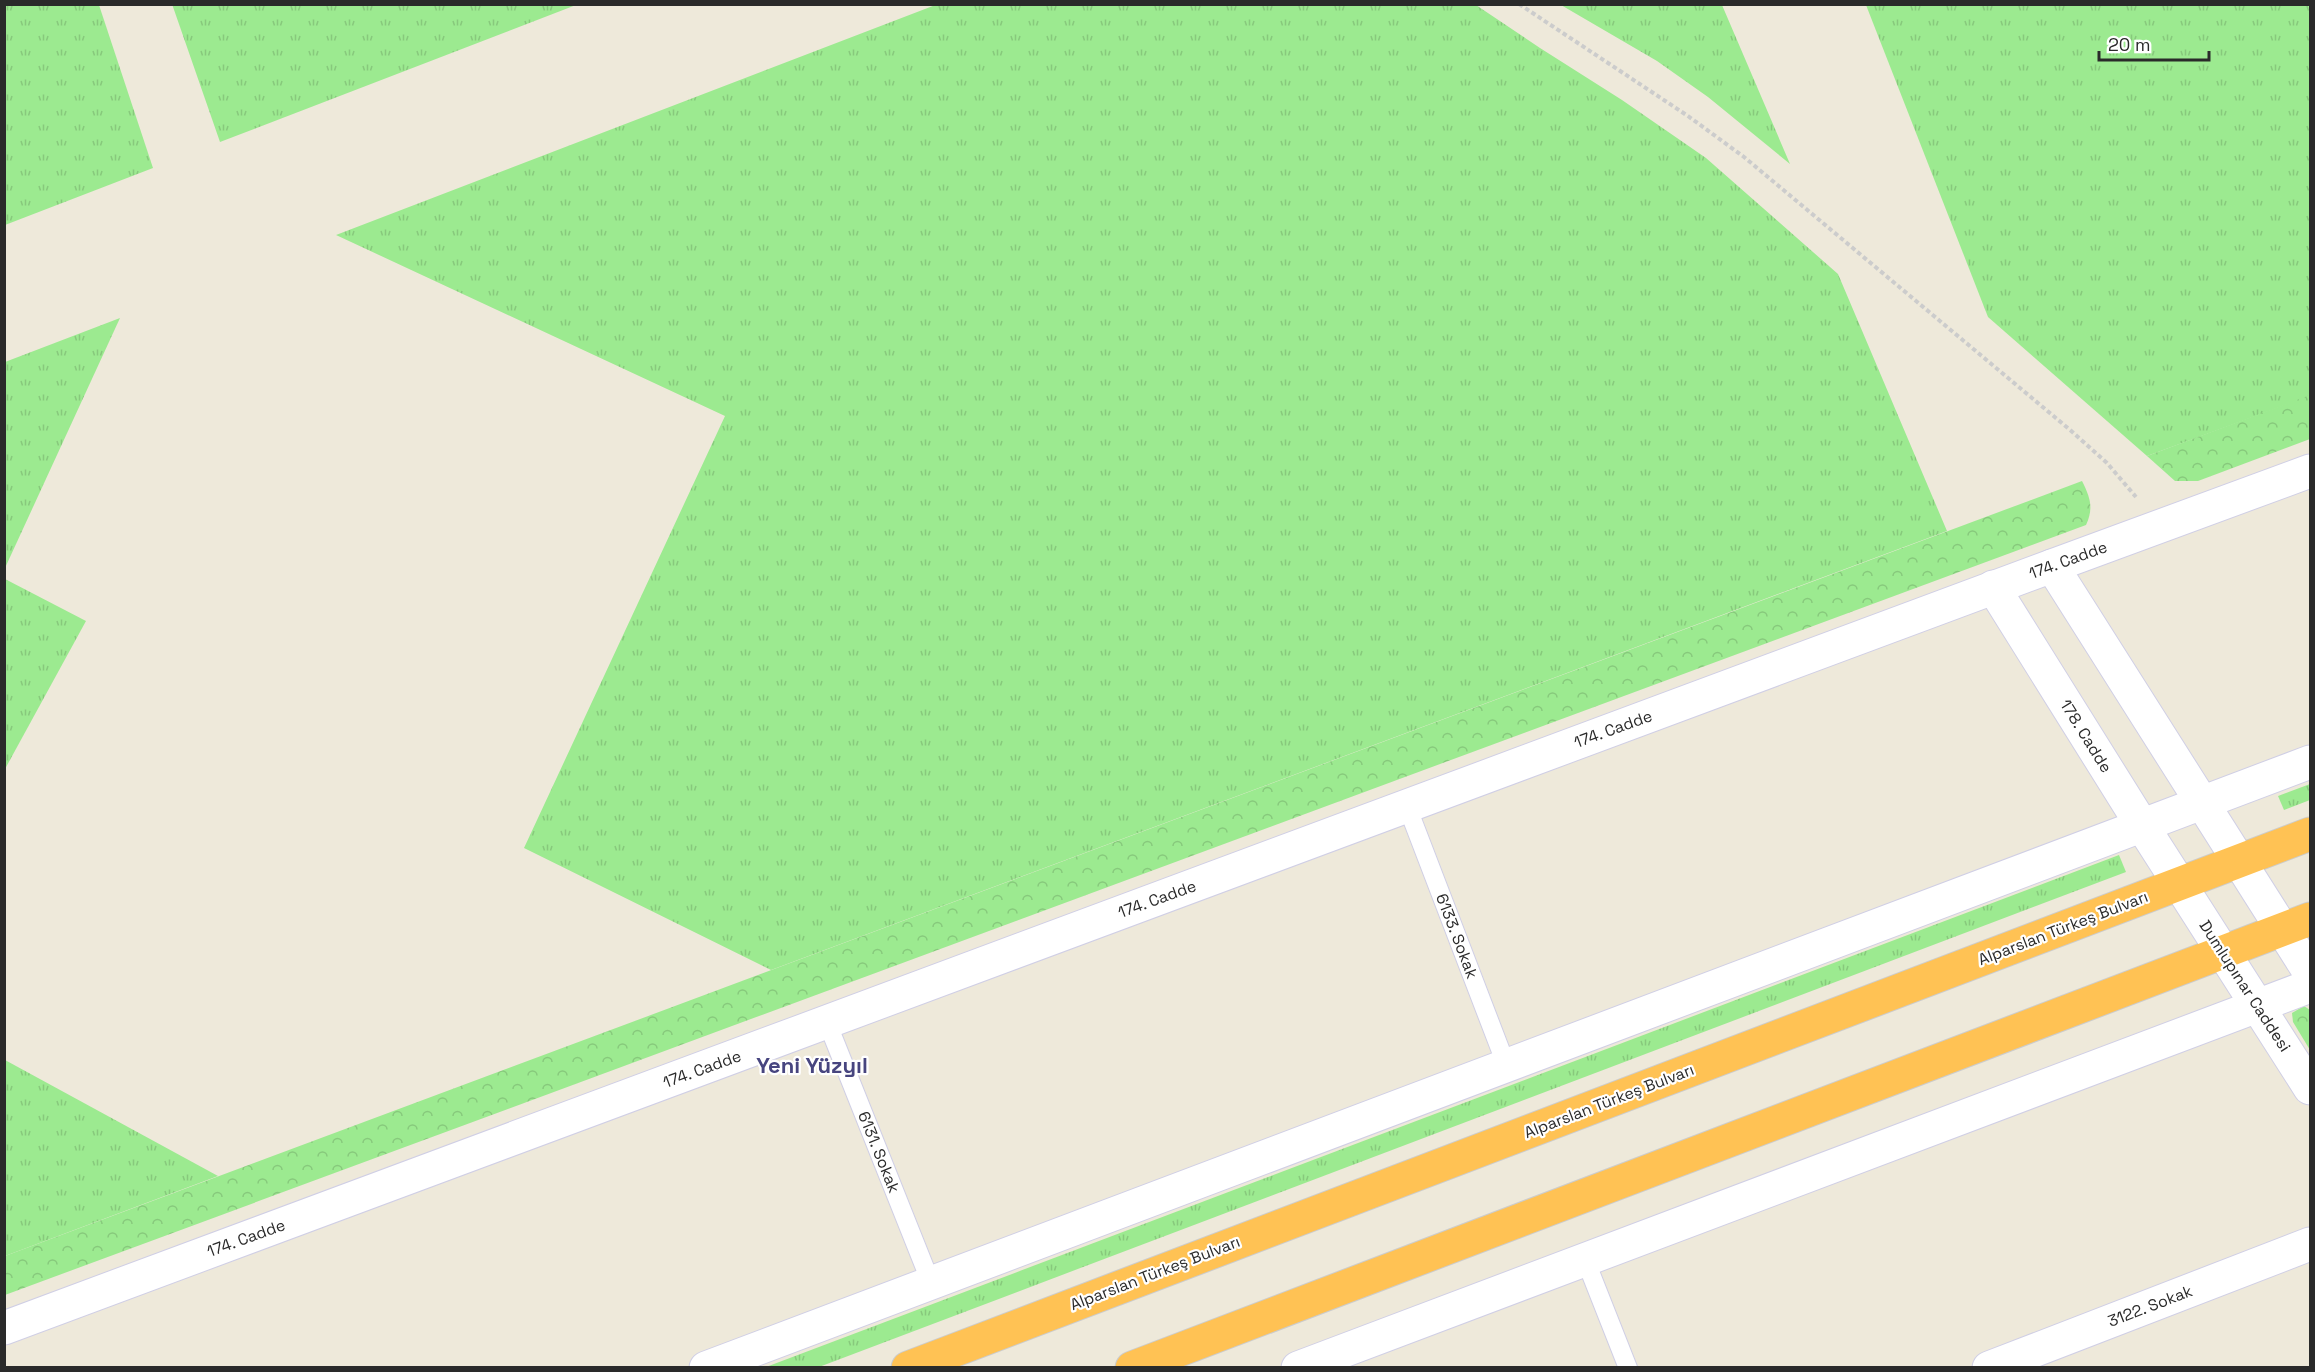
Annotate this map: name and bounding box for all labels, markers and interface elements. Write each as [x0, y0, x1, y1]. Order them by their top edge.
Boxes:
scale bar [2099, 24, 2208, 62]
text: 20 m [2108, 33, 2151, 56]
street label: 174. Cadde [2026, 536, 2110, 584]
street label: 178. Cadde [2055, 695, 2117, 777]
street label: 174. Cadde [1571, 705, 1655, 753]
street label: 174. Cadde [1115, 875, 1199, 923]
street label: Alparslan Türkeş Bulvarı [1975, 886, 2151, 970]
street label: 6133. Sokak [1431, 891, 1483, 982]
street label: Dumlupınar Caddesi [2195, 916, 2295, 1056]
street label: 174. Cadde [660, 1045, 744, 1093]
district label: Yeni Yüzyıl [756, 1051, 868, 1079]
street label: Alparslan Türkeş Bulvarı [1521, 1059, 1697, 1143]
street label: 6131. Sokak [853, 1108, 905, 1196]
street label: 174. Cadde [204, 1214, 288, 1262]
street label: Alparslan Türkeş Bulvarı [1067, 1231, 1243, 1315]
street label: 3122. Sokak [2105, 1280, 2196, 1332]

